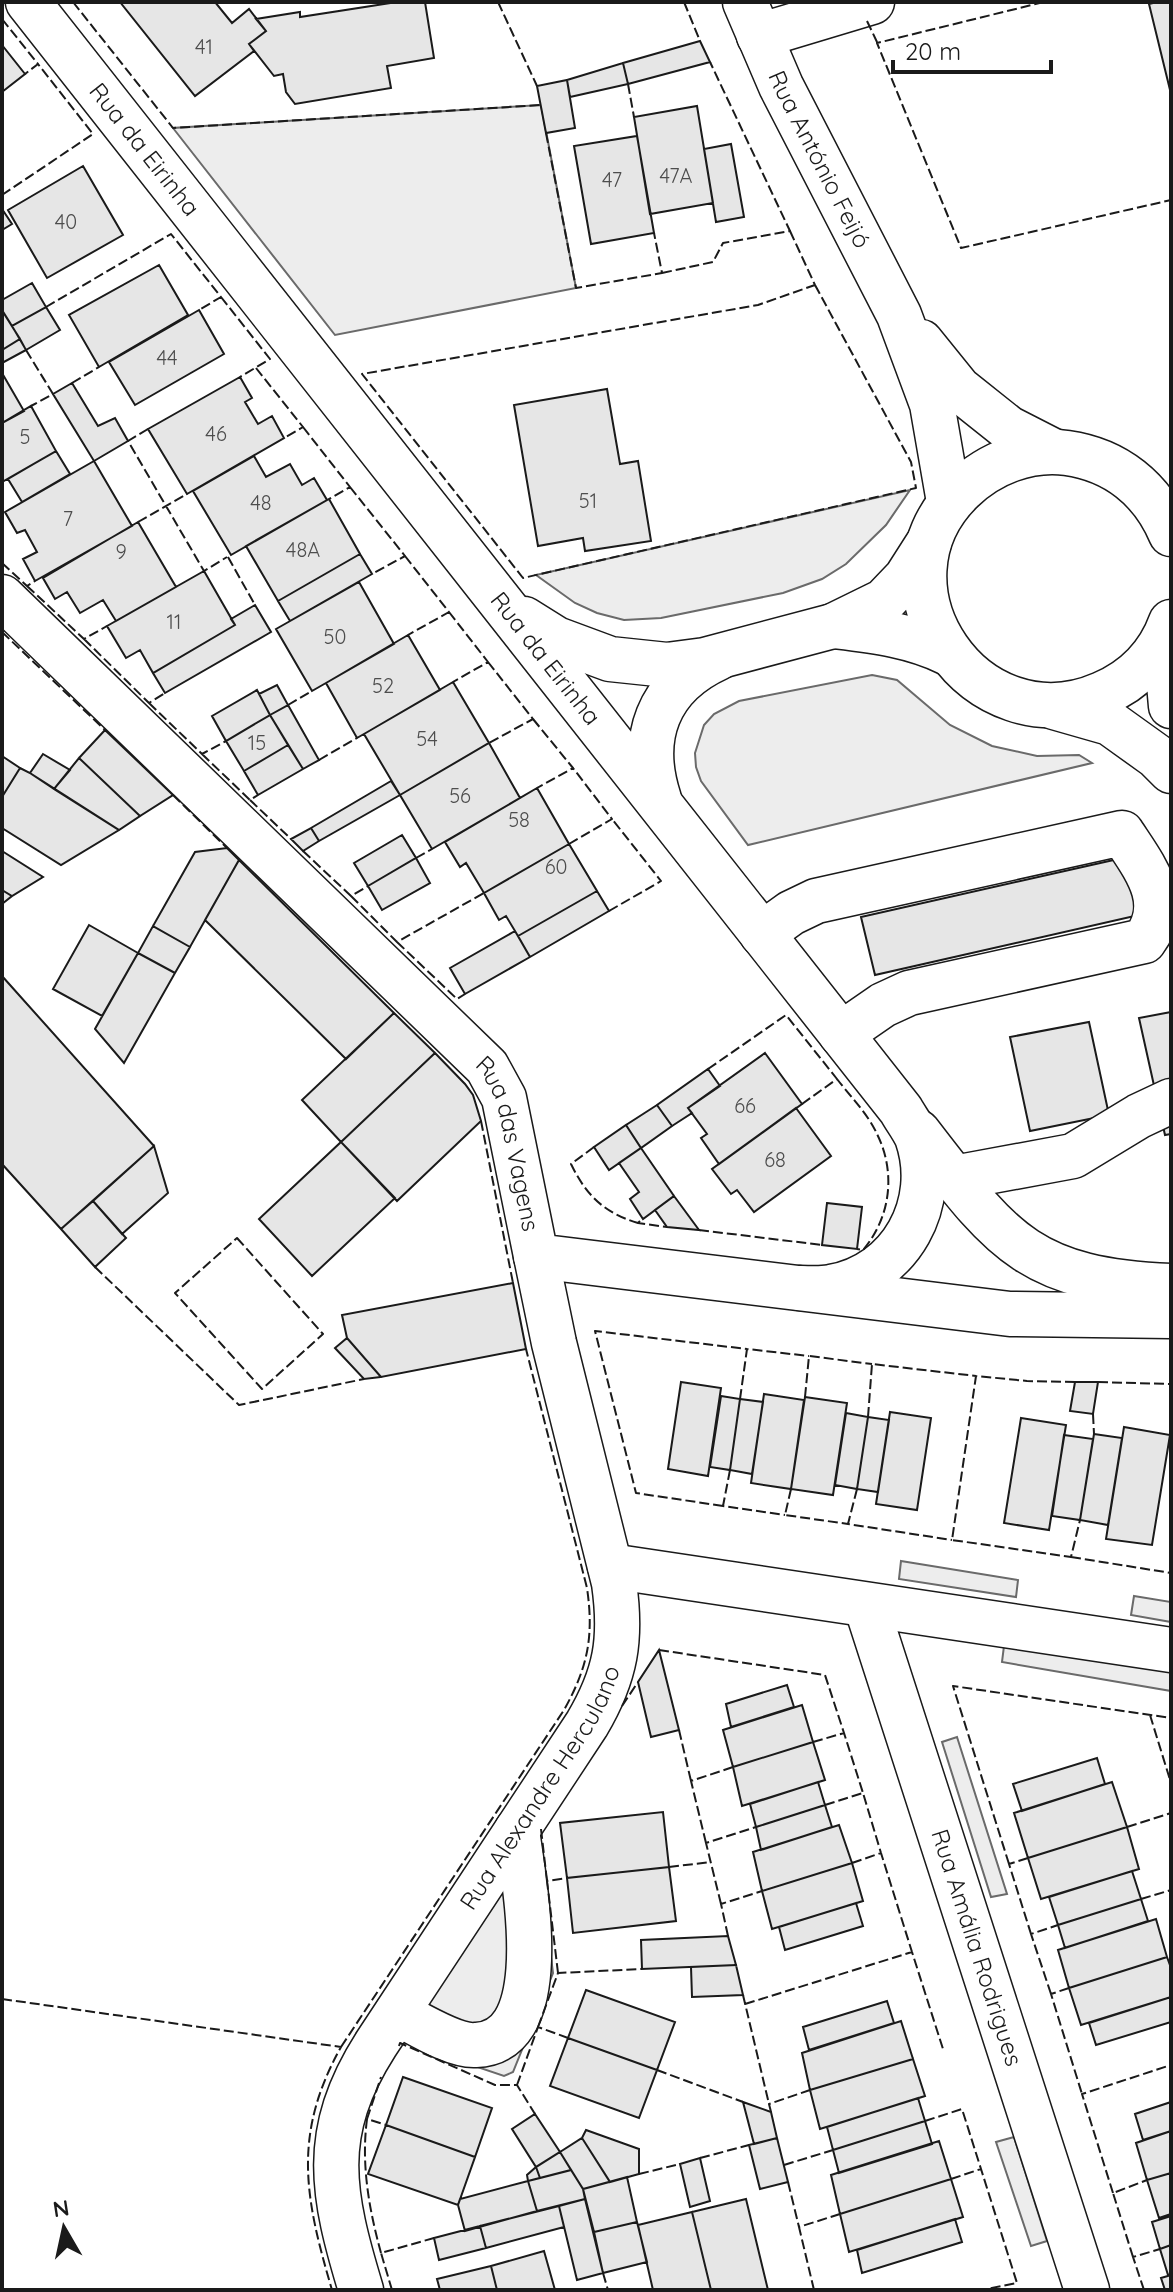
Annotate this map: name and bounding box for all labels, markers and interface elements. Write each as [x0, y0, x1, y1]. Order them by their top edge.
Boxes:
scale bar [893, 24, 1051, 74]
house number: 41 [195, 34, 213, 59]
text: 20 m [905, 36, 961, 66]
street label: Rua António Feijó [762, 66, 878, 253]
street label: Rua da Eirinha [83, 76, 207, 222]
house number: 47A [659, 163, 693, 188]
house number: 47 [602, 167, 622, 192]
house number: 40 [55, 209, 77, 234]
house number: 44 [156, 345, 178, 370]
house number: 46 [205, 421, 227, 446]
house number: 5 [20, 424, 30, 449]
house number: 51 [579, 488, 597, 513]
house number: 48 [250, 490, 272, 515]
house number: 7 [63, 506, 73, 531]
house number: 48A [286, 537, 320, 562]
house number: 9 [115, 539, 127, 564]
street label: Rua da Eirinha [484, 585, 608, 731]
house number: 11 [167, 609, 181, 634]
house number: 50 [324, 624, 346, 649]
house number: 52 [372, 673, 394, 698]
house number: 54 [416, 726, 438, 751]
house number: 15 [248, 730, 266, 755]
house number: 56 [449, 783, 471, 808]
house number: 58 [508, 807, 530, 832]
house number: 60 [545, 854, 567, 879]
street label: Rua das Vagens [470, 1049, 547, 1234]
house number: 66 [734, 1093, 756, 1118]
house number: 68 [764, 1147, 786, 1172]
street label: Rua Alexandre Herculano [453, 1662, 626, 1915]
street label: Rua Amália Rodrigues [925, 1825, 1030, 2069]
north arrow [24, 2188, 104, 2268]
text: N [51, 2193, 71, 2223]

